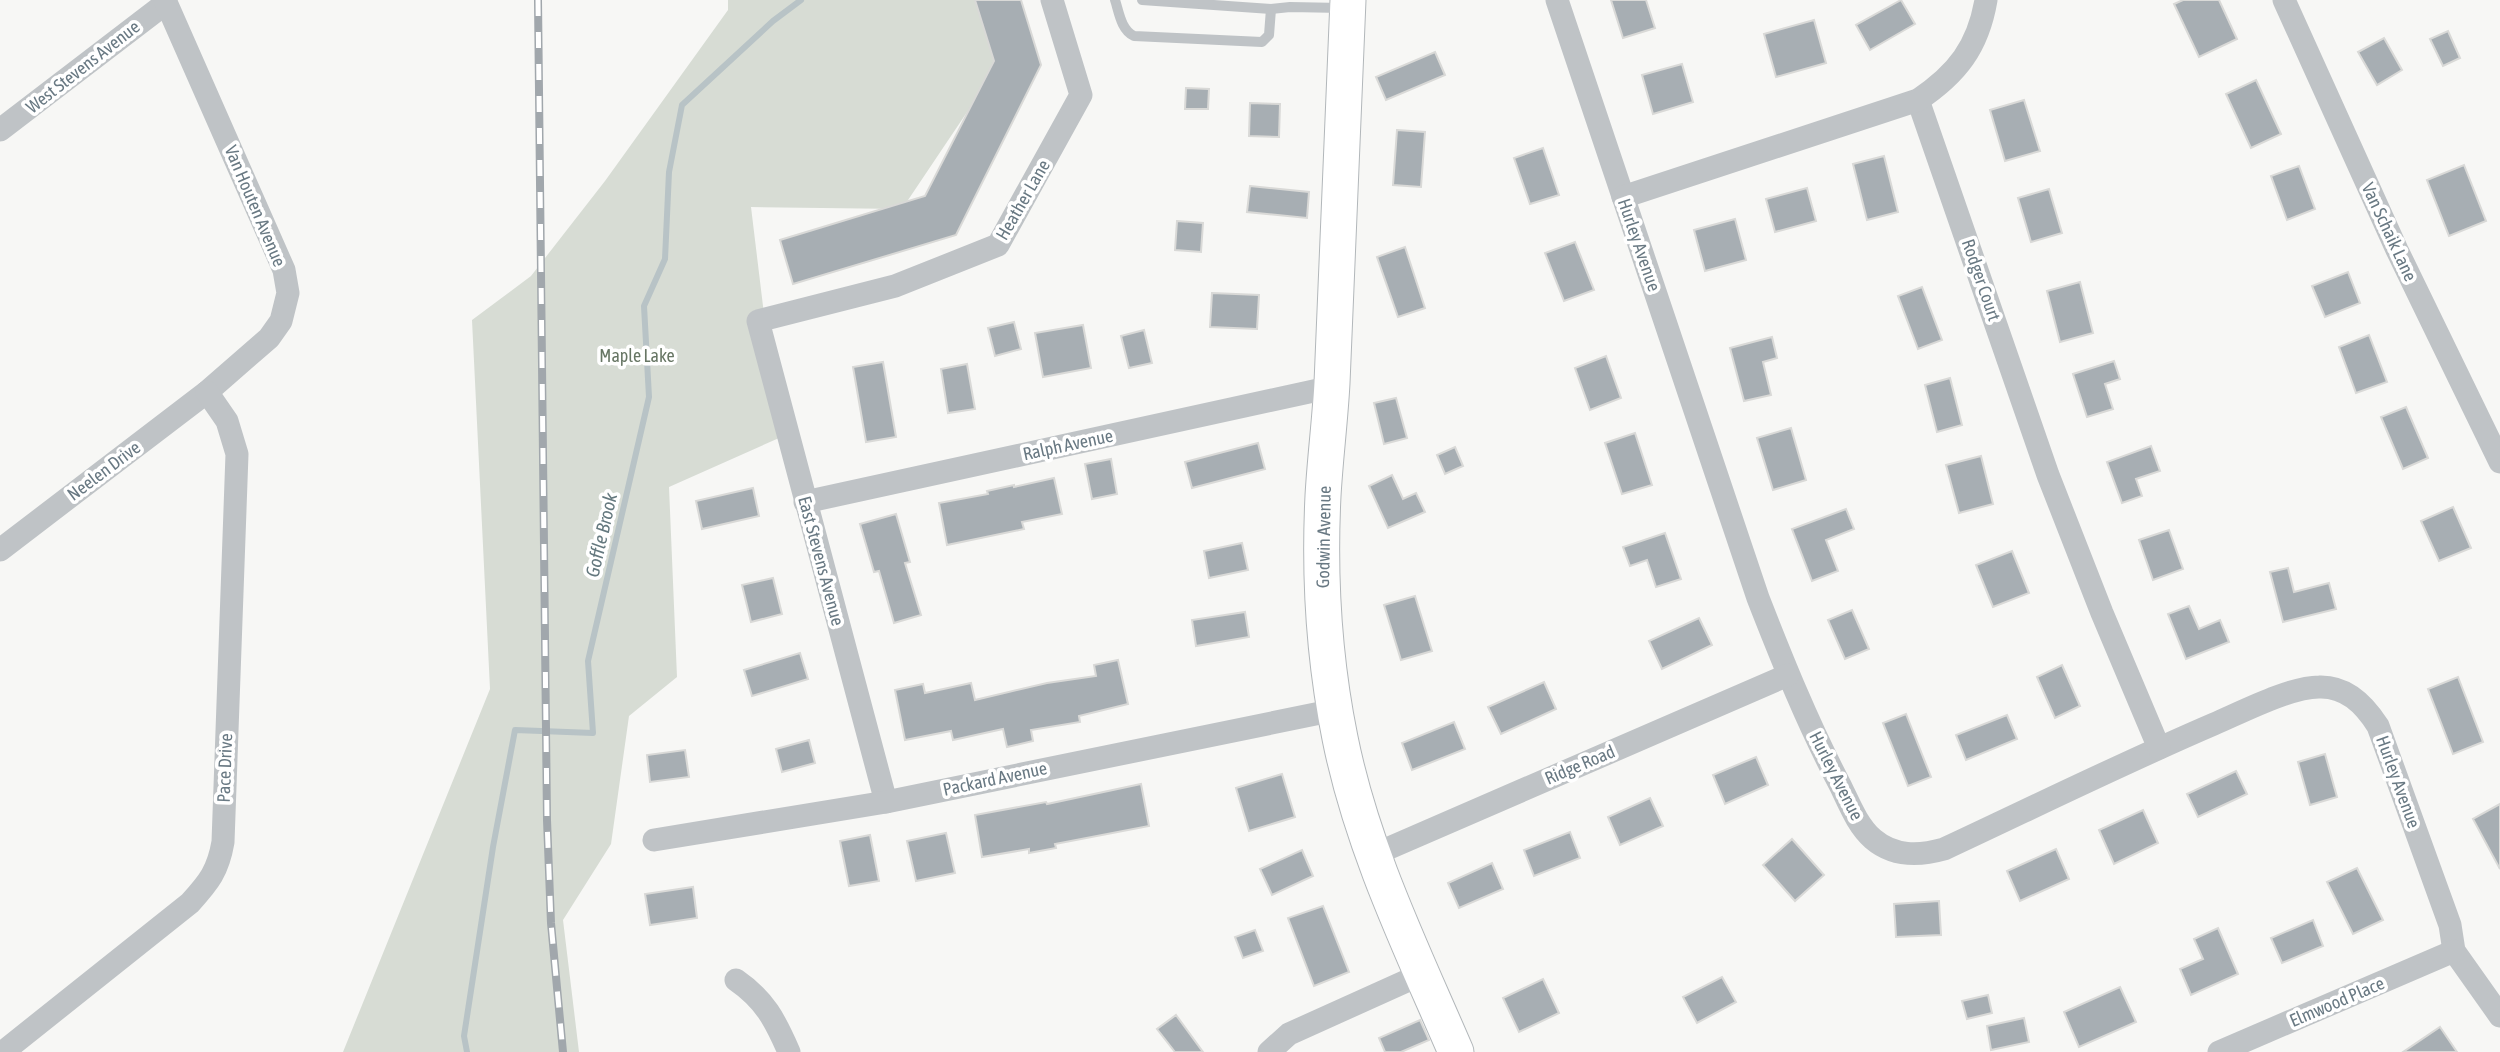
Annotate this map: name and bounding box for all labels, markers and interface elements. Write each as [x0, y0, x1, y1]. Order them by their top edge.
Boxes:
street label: West Stevens Avenue [22, 16, 144, 117]
street label: Van Houten Avenue [220, 142, 290, 270]
street label: Heather Lane [991, 156, 1054, 244]
street label: Van Schaik Lane [2358, 179, 2421, 284]
street label: Hurley Avenue [1614, 196, 1665, 294]
street label: Rodger Court [1958, 236, 2005, 323]
park label: Maple Lake [599, 345, 675, 366]
street label: Ralph Avenue [1021, 425, 1115, 464]
street label: Neelen Drive [63, 436, 144, 505]
street label: Godwin Avenue [1312, 486, 1335, 588]
water label: Goffle Brook [581, 490, 621, 579]
street label: East Stevens Avenue [794, 494, 849, 628]
street label: Hurley Avenue [1805, 728, 1868, 824]
street label: Pace Drive [213, 733, 236, 803]
street label: Hurley Avenue [2372, 733, 2425, 831]
street label: Ridge Road [1542, 740, 1618, 789]
street label: Packard Avenue [941, 757, 1049, 800]
street label: Elmwood Place [2286, 972, 2387, 1031]

